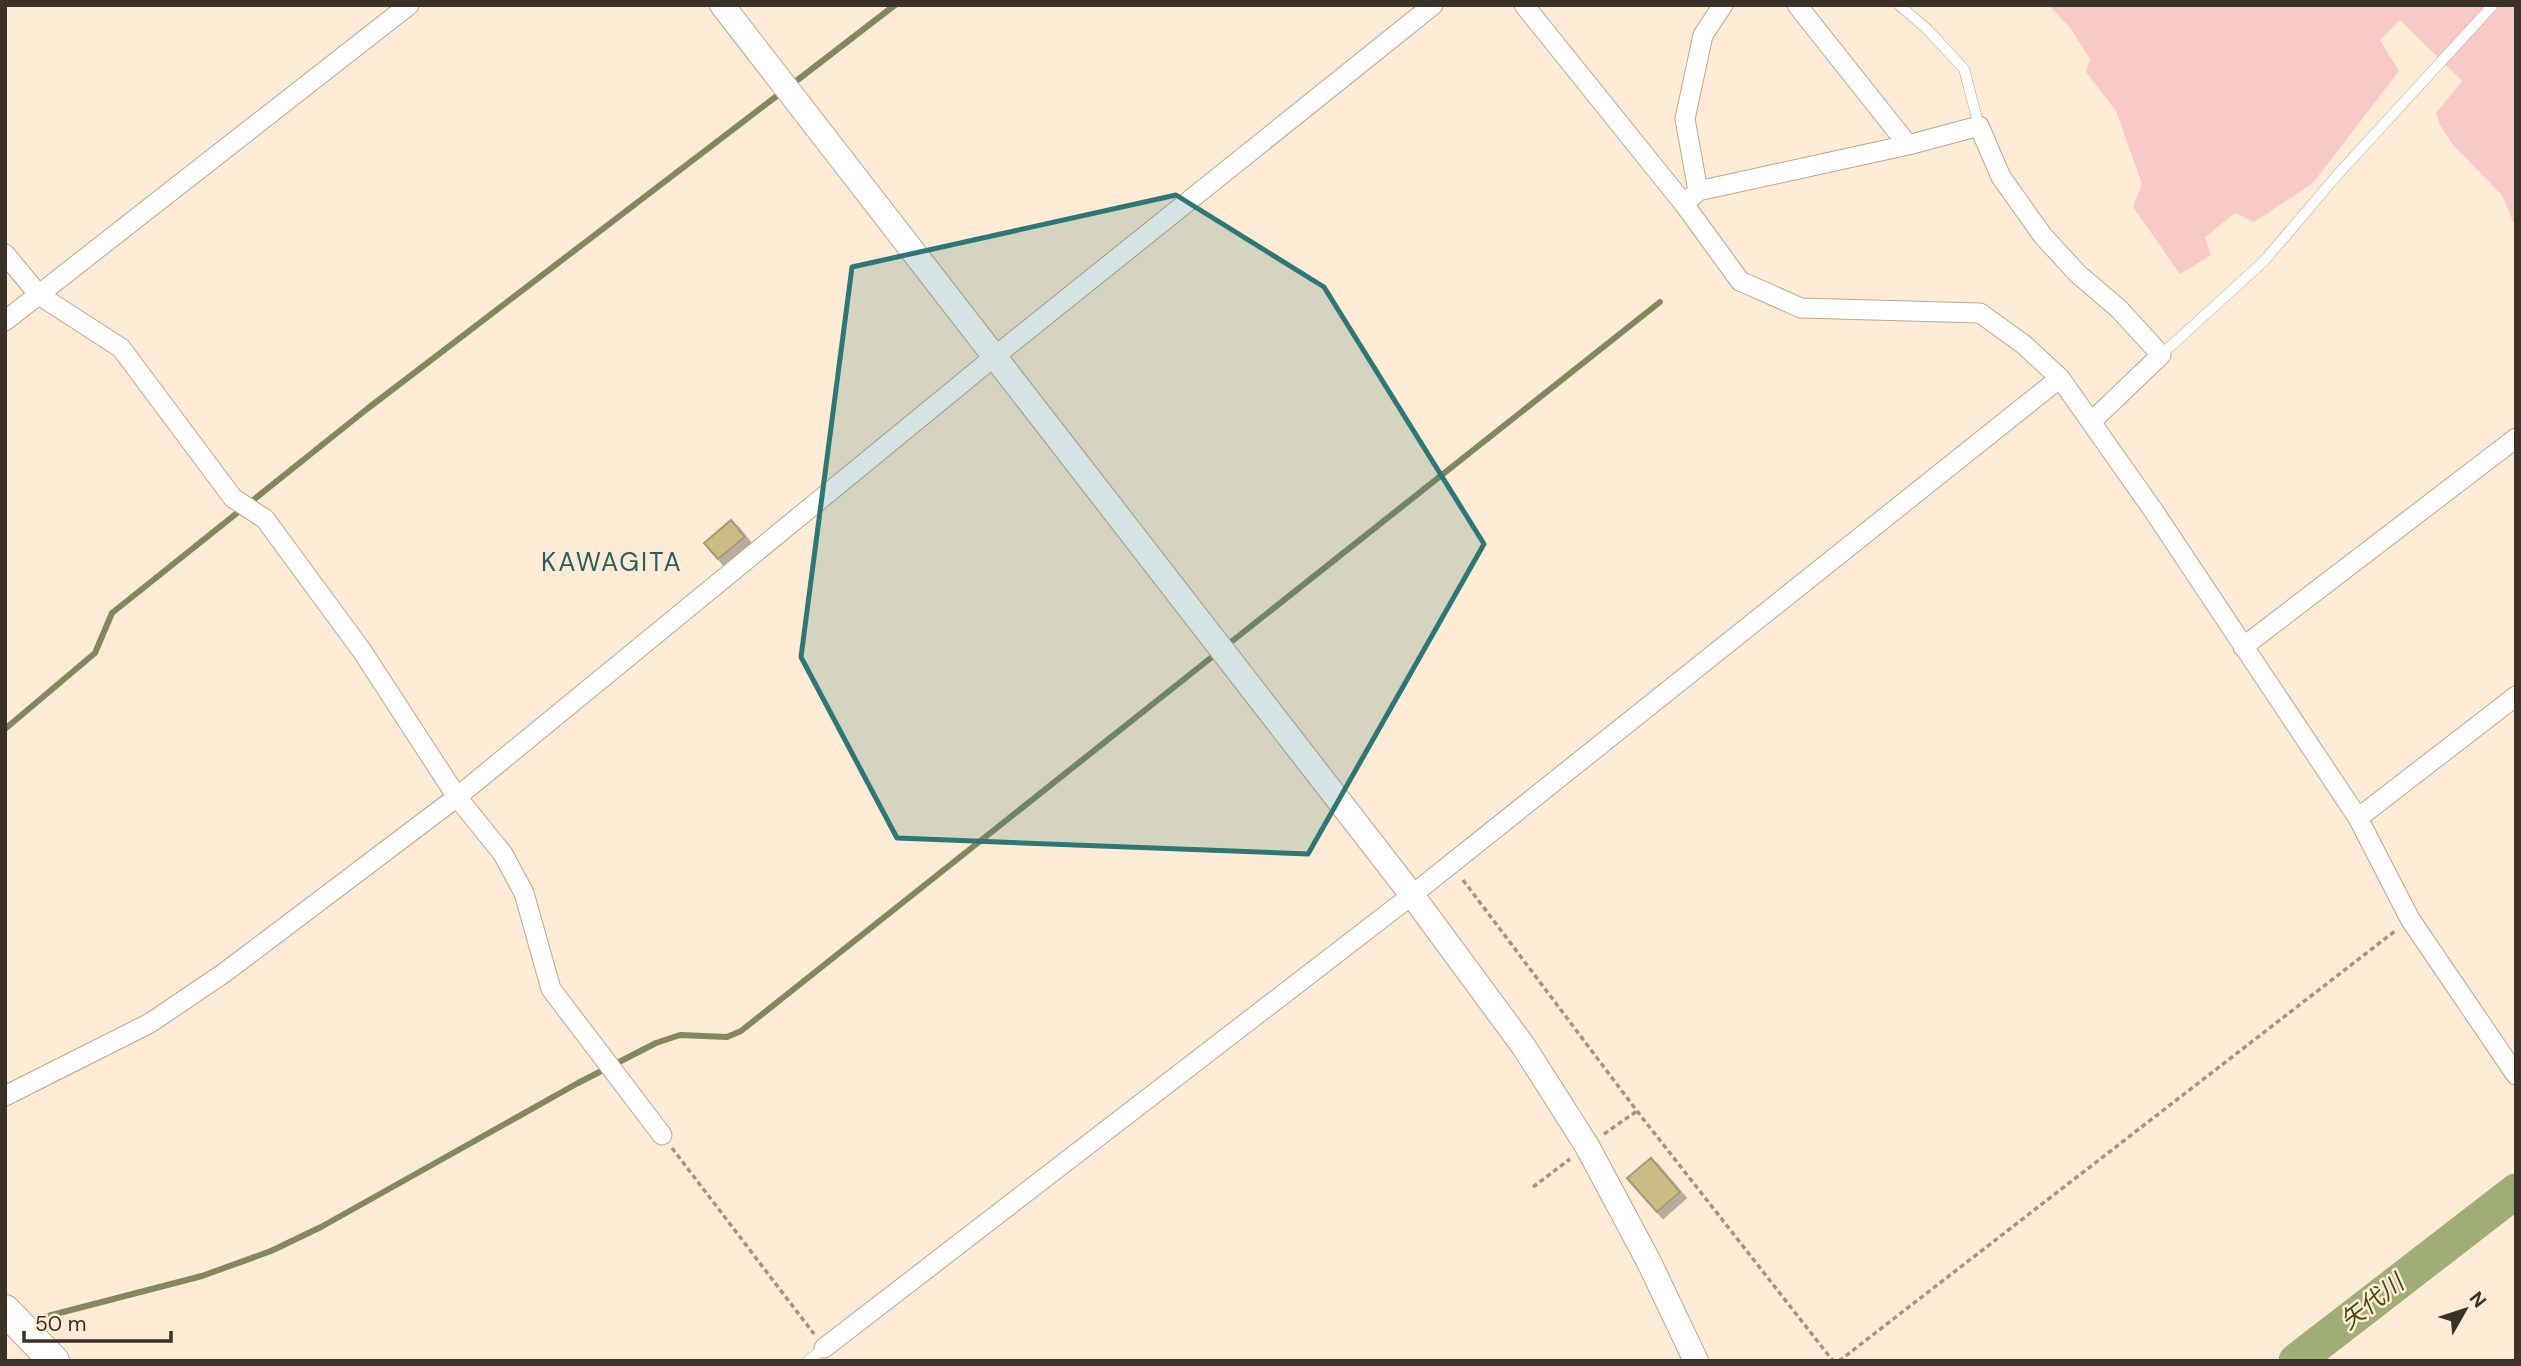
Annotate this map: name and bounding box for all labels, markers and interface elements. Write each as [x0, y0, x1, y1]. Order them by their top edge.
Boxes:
district label: KAWAGITA [541, 545, 683, 579]
water label: 矢代川 [2334, 1265, 2412, 1336]
north arrow [2430, 1275, 2500, 1345]
text: N [2464, 1286, 2492, 1313]
scale bar [24, 1300, 172, 1344]
text: 50 m [35, 1310, 86, 1338]

